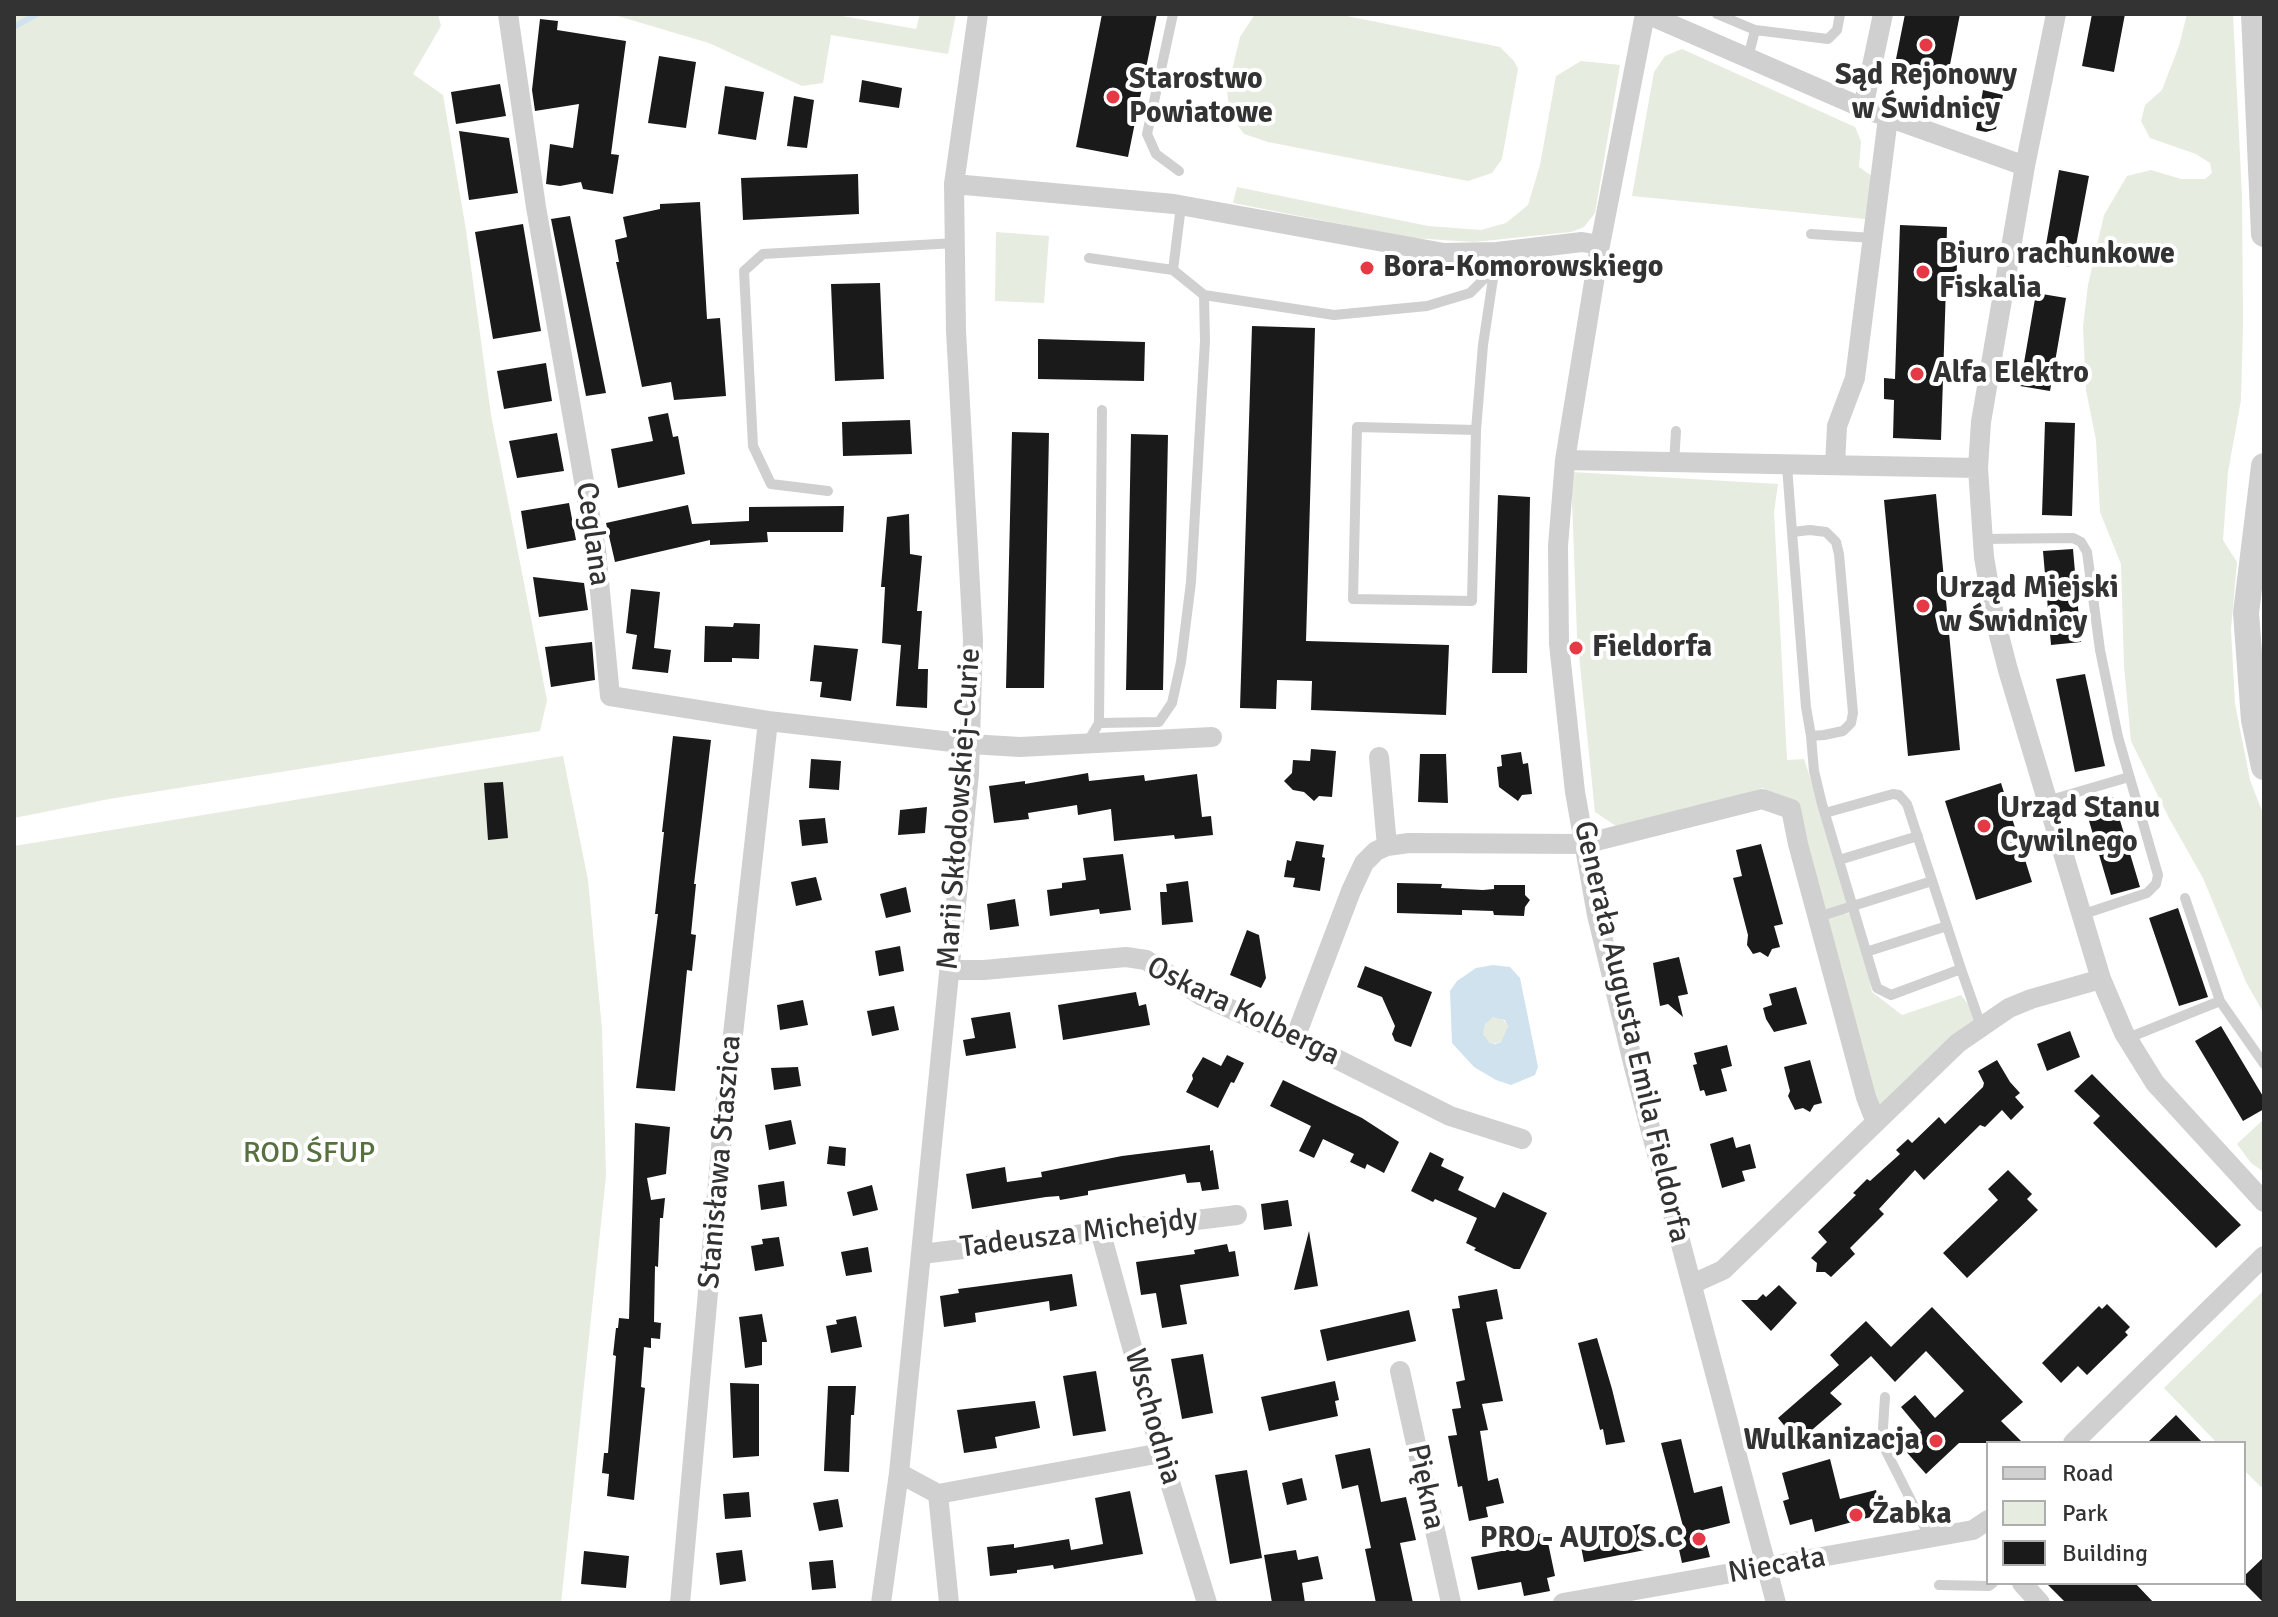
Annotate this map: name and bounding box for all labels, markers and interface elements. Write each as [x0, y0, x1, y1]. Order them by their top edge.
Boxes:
marker: Sąd Rejonowy w Świdnicy [1917, 36, 1935, 54]
place label: Sąd Rejonowy w Świdnicy [1835, 58, 2017, 128]
place label: Starostwo Powiatowe [1129, 62, 1273, 132]
marker: Starostwo Powiatowe [1104, 88, 1122, 106]
place label: Biuro rachunkowe Fiskalia [1939, 237, 2175, 308]
place label: Bora-Komorowskiego [1383, 250, 1663, 286]
marker: Bora-Komorowskiego [1358, 259, 1376, 277]
marker: Biuro rachunkowe Fiskalia [1914, 263, 1932, 281]
place label: Alfa Elektro [1933, 356, 2089, 392]
marker: Alfa Elektro [1908, 365, 1926, 383]
street label: Ceglana [567, 480, 617, 588]
place label: Urząd Miejski w Świdnicy [1939, 571, 2119, 642]
marker: Urząd Miejski w Świdnicy [1914, 597, 1932, 615]
place label: Fieldorfa [1592, 630, 1712, 666]
marker: Fieldorfa [1567, 639, 1585, 657]
street label: Marii Skłodowskiej-Curie [931, 647, 989, 971]
place label: Urząd Stanu Cywilnego [2000, 791, 2160, 862]
marker: Urząd Stanu Cywilnego [1975, 817, 1993, 835]
street label: Generała Augusta Emila Fieldorfa [1565, 818, 1697, 1246]
street label: Oskara Kolberga [1141, 950, 1345, 1074]
street label: Stanisława Staszica [692, 1034, 750, 1290]
park label: ROD ŚFUP [243, 1136, 375, 1172]
street label: Tadeusza Michejdy [958, 1202, 1200, 1266]
street label: Wschodnia [1116, 1345, 1188, 1489]
place label: Wulkanizacja [1744, 1423, 1920, 1459]
marker: Wulkanizacja [1927, 1432, 1945, 1450]
street label: Piękna [1398, 1441, 1452, 1533]
legend [1986, 1441, 2246, 1585]
text: Road [2062, 1458, 2113, 1488]
place label: Żabka [1872, 1497, 1952, 1533]
text: Park [2062, 1498, 2108, 1528]
marker: Żabka [1847, 1506, 1865, 1524]
place label: PRO - AUTO S.C [1480, 1521, 1683, 1557]
marker: PRO - AUTO S.C [1690, 1530, 1708, 1548]
text: Building [2062, 1538, 2148, 1568]
street label: Niecała [1726, 1540, 1828, 1592]

